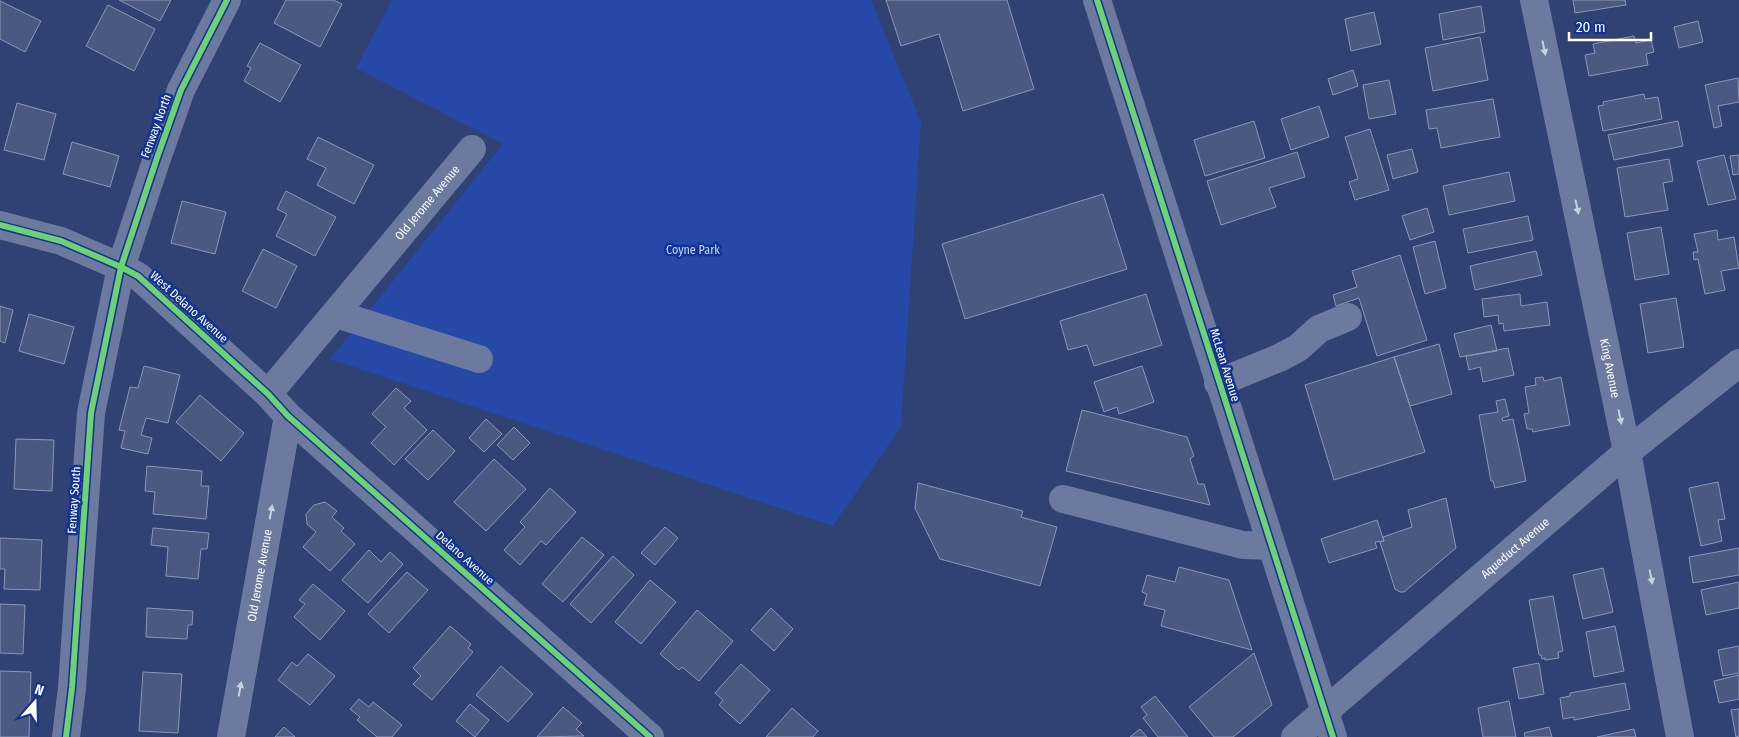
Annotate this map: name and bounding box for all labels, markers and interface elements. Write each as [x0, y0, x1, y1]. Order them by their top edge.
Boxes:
scale bar [1569, 10, 1652, 42]
text: 20 m [1576, 18, 1606, 36]
one-way arrow [1540, 40, 1548, 55]
street label: Fenway North [138, 92, 174, 160]
street label: Old Jerome Avenue [392, 162, 463, 243]
one-way arrow [1573, 199, 1581, 215]
park label: Coyne Park [666, 243, 720, 257]
street label: West Delano Avenue [147, 268, 231, 346]
street label: McLean Avenue [1207, 327, 1243, 403]
street label: King Avenue [1597, 337, 1623, 399]
one-way arrow [1616, 410, 1624, 425]
street label: Fenway South [65, 466, 83, 534]
one-way arrow [268, 503, 276, 519]
street label: Aqueduct Avenue [1478, 515, 1552, 581]
street label: Old Jerome Avenue [245, 528, 275, 623]
street label: Delano Avenue [433, 528, 497, 588]
one-way arrow [1647, 569, 1655, 585]
north arrow [10, 677, 60, 727]
text: N [32, 681, 46, 700]
one-way arrow [236, 681, 244, 697]

